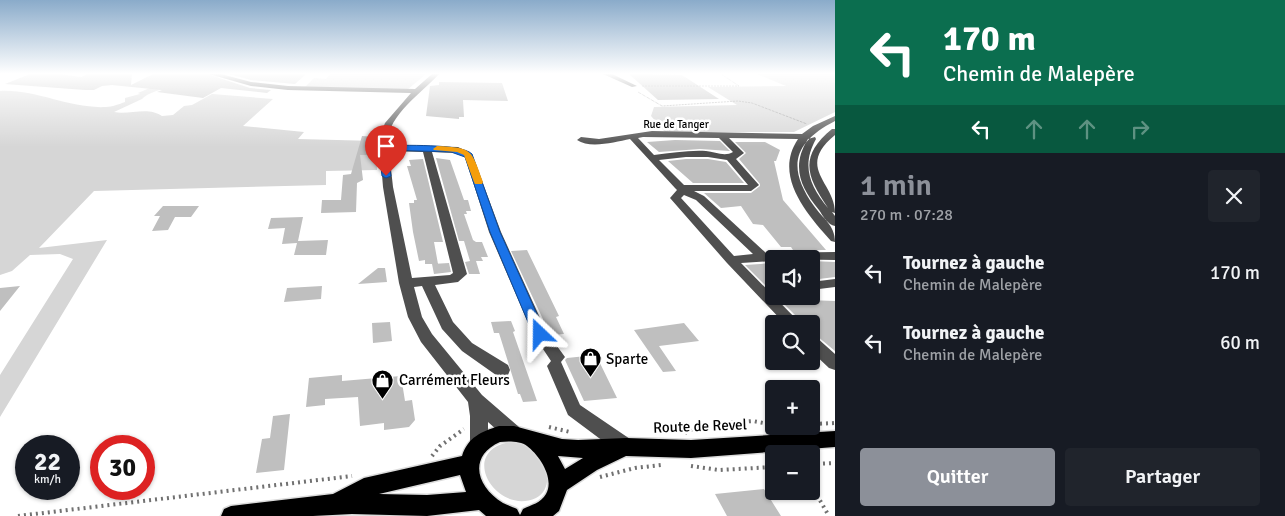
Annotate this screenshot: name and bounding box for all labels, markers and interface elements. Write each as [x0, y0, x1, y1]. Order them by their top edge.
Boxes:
text: 170 m [943, 17, 1036, 60]
icon: left [860, 20, 925, 85]
text: Chemin de Malepère [943, 60, 1135, 87]
icon: left [967, 115, 995, 143]
icon: ahead [1020, 115, 1048, 143]
icon: ahead [1073, 115, 1101, 143]
icon: right [1126, 115, 1154, 143]
street label: Rue de Tanger [643, 118, 709, 131]
pin [365, 125, 407, 176]
icon: arrive [372, 132, 400, 160]
text: 1 min [860, 167, 932, 204]
button: close [1208, 170, 1260, 222]
text: 270 m · 07:28 [860, 205, 953, 225]
map controls [765, 250, 820, 500]
button: sound [765, 250, 820, 305]
text: Tournez à gauche [903, 251, 1044, 275]
icon: left [860, 259, 888, 287]
text: 170 m [1210, 261, 1260, 285]
text: Chemin de Malepère [903, 275, 1042, 295]
position arrow [513, 307, 565, 359]
button: search [765, 315, 820, 370]
text: Tournez à gauche [903, 321, 1044, 345]
icon: left [860, 329, 888, 357]
text: 60 m [1220, 331, 1260, 355]
text: Chemin de Malepère [903, 345, 1042, 365]
shop icon: Sparte [578, 347, 602, 378]
place label: Sparte [606, 350, 648, 368]
shop icon: Carrément Fleurs [371, 368, 395, 399]
place label: Carrément Fleurs [399, 371, 510, 389]
button: + [765, 380, 820, 435]
street label: Route de Revel [653, 415, 747, 437]
speed limit sign: 30 [90, 435, 155, 500]
button: − [765, 445, 820, 500]
text: 22 [34, 446, 61, 477]
button: Quitter [860, 448, 1055, 506]
button: Partager [1065, 448, 1260, 506]
text: km/h [34, 472, 61, 487]

